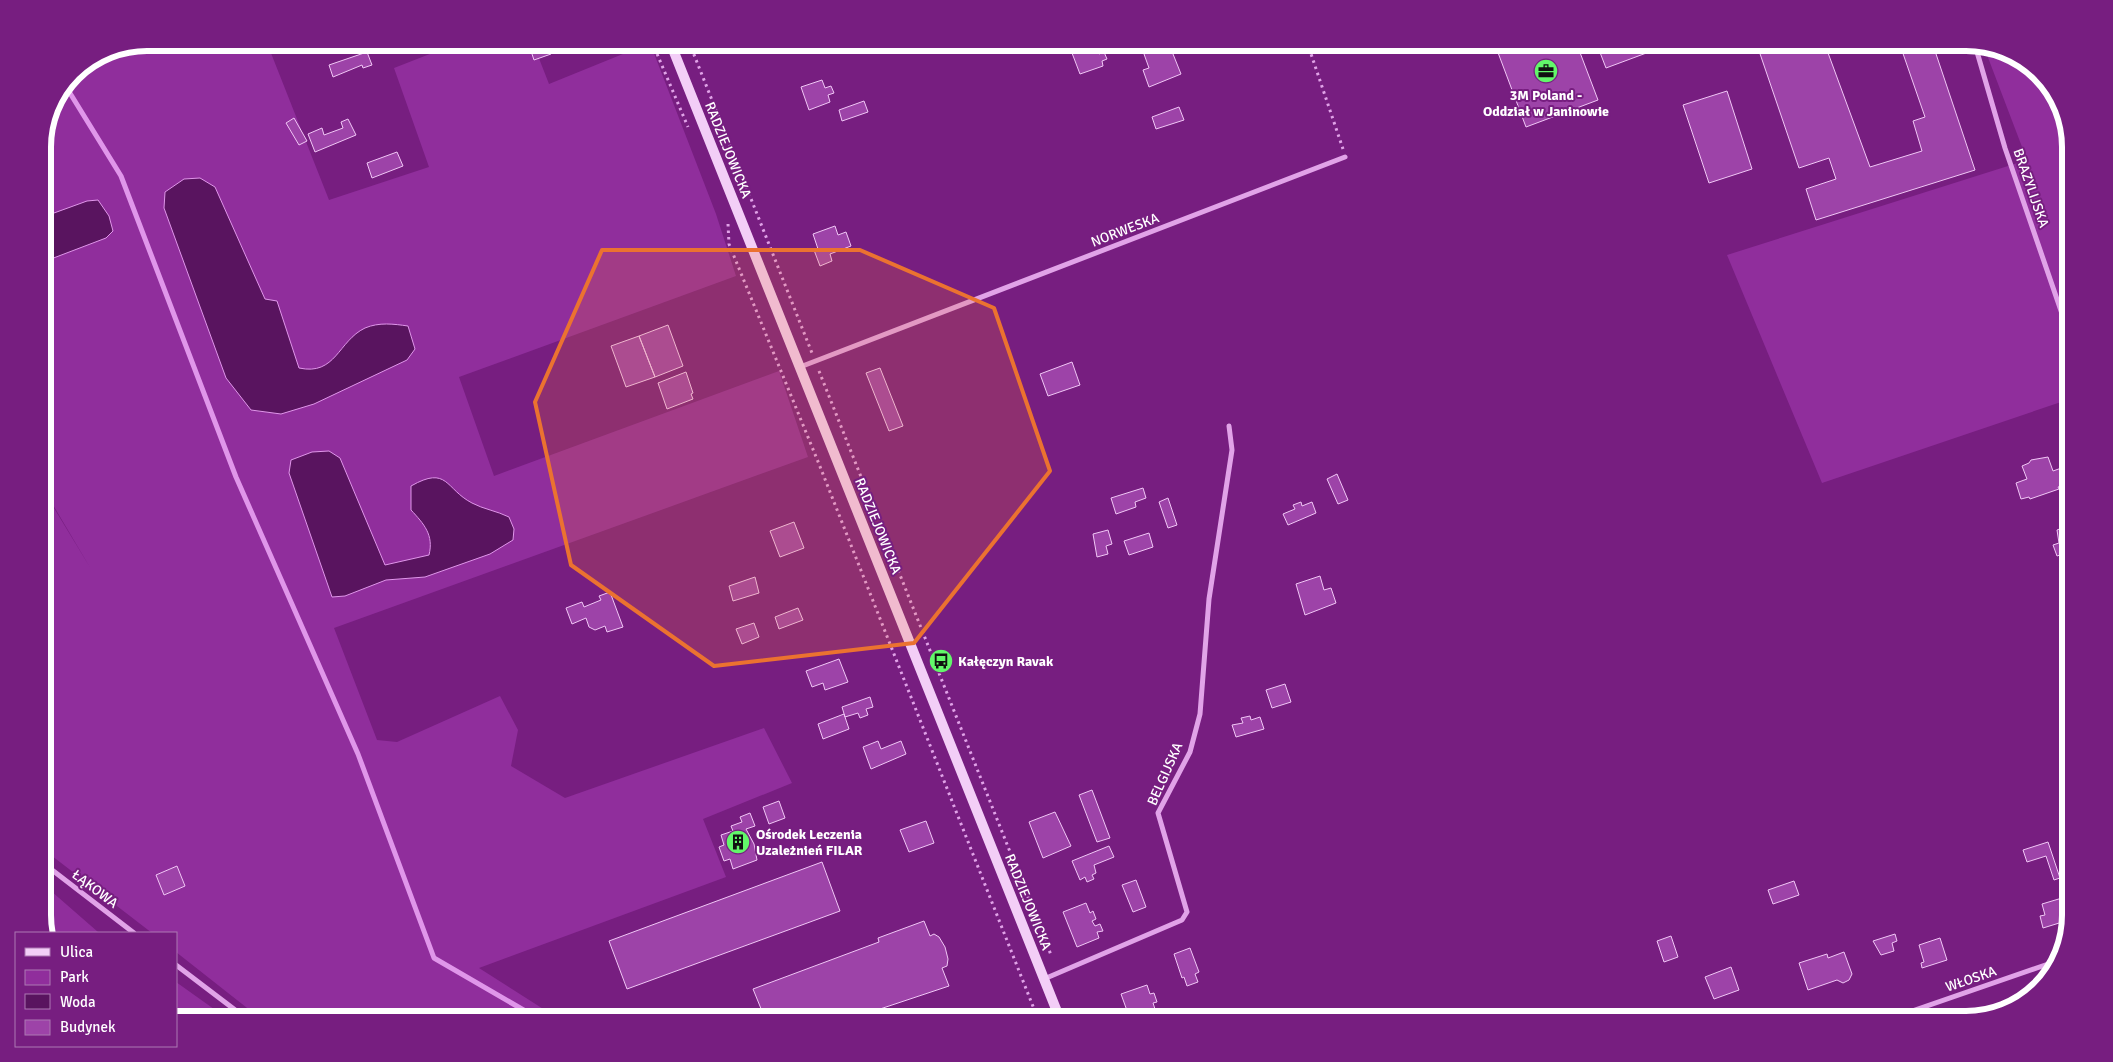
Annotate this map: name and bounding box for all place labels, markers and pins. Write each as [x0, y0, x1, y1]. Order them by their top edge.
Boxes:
office icon: 3M Poland - Oddział w Janinowie [1533, 58, 1559, 84]
place label: 3M Poland - Oddział w Janinowie [1483, 87, 1609, 120]
bus stop icon: Kałęczyn Ravak [928, 648, 954, 674]
place label: Kałęczyn Ravak [958, 653, 1054, 670]
place label: Ośrodek Leczenia Uzależnień FILAR [756, 826, 863, 859]
building icon: Ośrodek Leczenia Uzależnień FILAR [725, 829, 751, 855]

